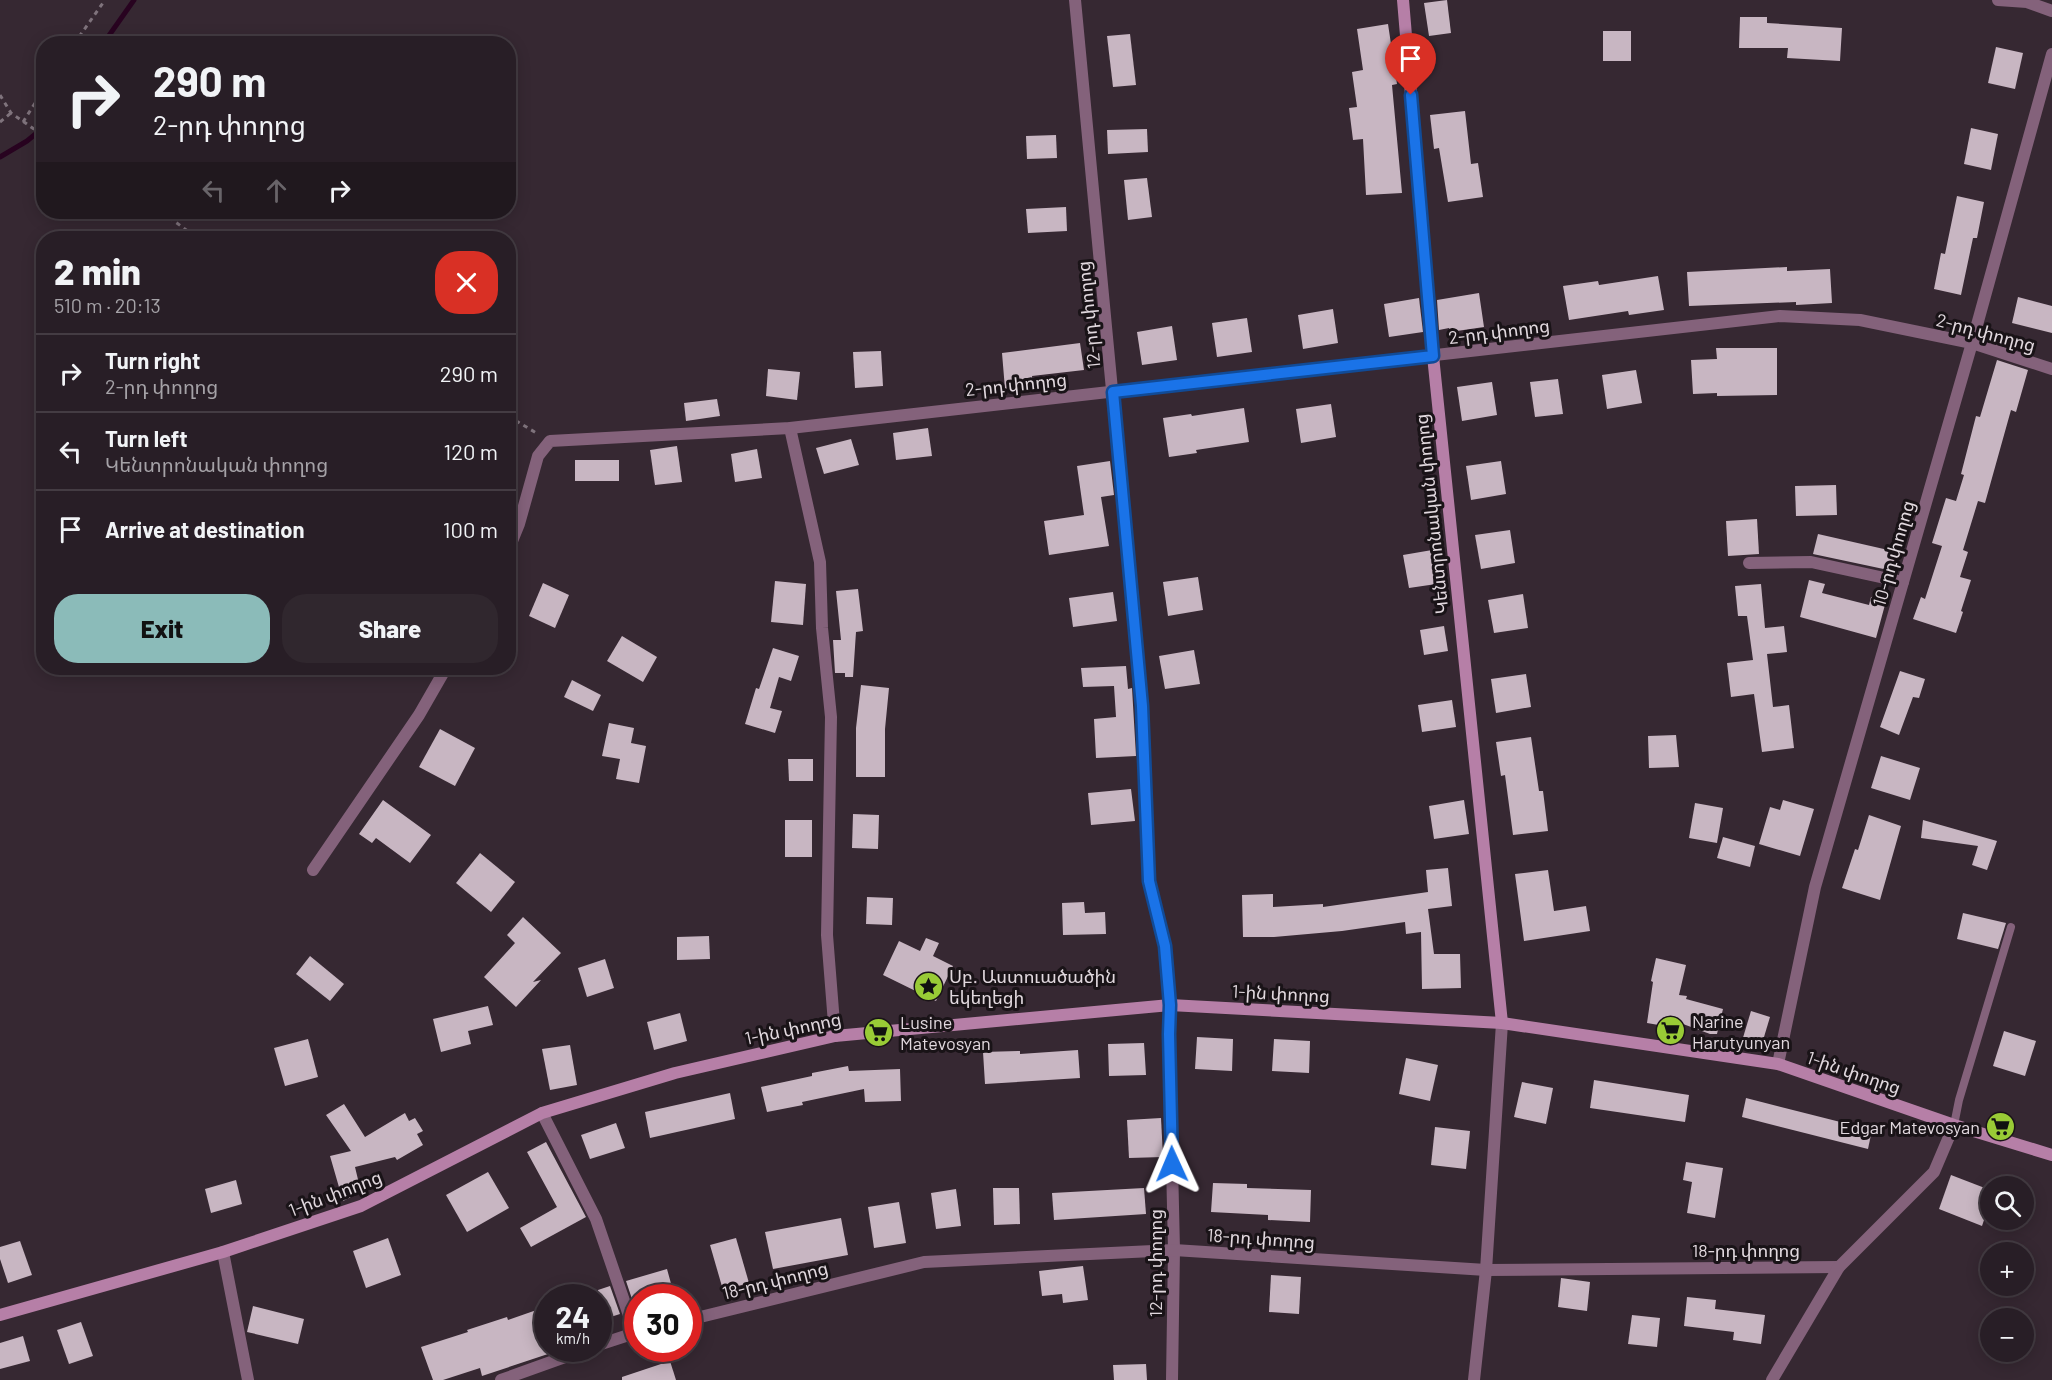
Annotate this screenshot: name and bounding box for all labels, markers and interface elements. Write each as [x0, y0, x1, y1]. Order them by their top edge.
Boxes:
pin [1385, 33, 1436, 95]
icon: arrive [1394, 42, 1427, 75]
text: 290 m [153, 55, 266, 105]
icon: right [54, 60, 132, 138]
text: 2-րդ փողոց [153, 108, 306, 140]
icon: left [197, 174, 230, 207]
icon: ahead [260, 174, 293, 207]
icon: right [323, 174, 356, 207]
text: 2 min [54, 249, 141, 292]
button: close [435, 251, 498, 314]
street label: 12-րդ փողոց [1071, 260, 1105, 370]
text: 510 m · 20:13 [54, 293, 161, 317]
street label: 2-րդ փողոց [1934, 308, 2038, 356]
street label: 2-րդ փողոց [1447, 314, 1551, 348]
text: Turn right [105, 347, 200, 373]
icon: right [54, 357, 87, 390]
text: 290 m [440, 360, 498, 386]
street label: 2-րդ փողոց [964, 368, 1068, 400]
text: 2-րդ փողոց [105, 374, 218, 398]
street label: Կենտրոնական փողոց [1410, 413, 1452, 615]
text: Turn left [105, 425, 188, 451]
icon: left [54, 435, 87, 468]
text: 120 m [443, 438, 498, 464]
text: Կենտրոնական փողոց [105, 452, 328, 476]
street label: 10-րդ փողոց [1867, 498, 1919, 608]
icon: arrive [54, 513, 87, 546]
text: Arrive at destination [105, 516, 304, 542]
text: 100 m [443, 516, 498, 542]
button: Exit [54, 594, 270, 663]
button: Share [282, 594, 498, 663]
place label: Սբ. Աստուածածին եկեղեցի [949, 965, 1116, 1008]
place icon: Սբ. Աստուածածին եկեղեցի [912, 970, 944, 1002]
street label: 1-ին փողոց [1232, 979, 1330, 1007]
street label: 1-ին փողոց [743, 1007, 843, 1049]
place label: Narine Harutyunyan [1692, 1010, 1790, 1053]
place label: Lusine Matevosyan [900, 1011, 991, 1054]
supermarket icon: Narine Harutyunyan [1655, 1015, 1687, 1047]
supermarket icon: Lusine Matevosyan [863, 1016, 895, 1048]
street label: 1-ին փողոց [1804, 1046, 1904, 1098]
supermarket icon: Edgar Matevosyan [1985, 1111, 2017, 1143]
place label: Edgar Matevosyan [1840, 1116, 1980, 1138]
position arrow [1140, 1132, 1204, 1196]
street label: 1-ին փողոց [285, 1165, 385, 1221]
map controls [1980, 1176, 2034, 1362]
button: search [1980, 1176, 2034, 1230]
street label: 12-րդ փողոց [1144, 1209, 1166, 1317]
street label: 18-րդ փողոց [1206, 1223, 1316, 1253]
street label: 18-րդ փողոց [1692, 1239, 1800, 1261]
button: + [1980, 1242, 2034, 1296]
street label: 18-րդ փողոց [720, 1256, 830, 1304]
speed limit sign: 30 [624, 1284, 702, 1362]
text: 24 [556, 1298, 590, 1334]
button: − [1980, 1308, 2034, 1362]
text: km/h [556, 1329, 590, 1347]

